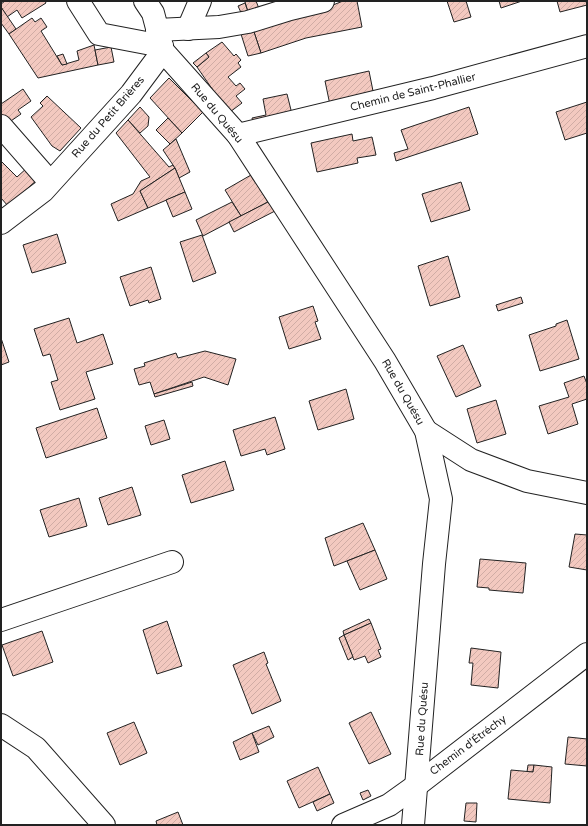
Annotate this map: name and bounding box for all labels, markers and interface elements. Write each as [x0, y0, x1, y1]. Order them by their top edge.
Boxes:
street label: Chemin de Saint-Phallier [349, 70, 478, 114]
street label: Rue du Petit Brières [69, 74, 147, 160]
street label: Rue du Quésu [188, 81, 246, 145]
street label: Rue du Quésu [379, 357, 427, 427]
street label: Rue du Quésu [413, 682, 431, 756]
street label: Chemin d'Étréchy [427, 711, 509, 778]

